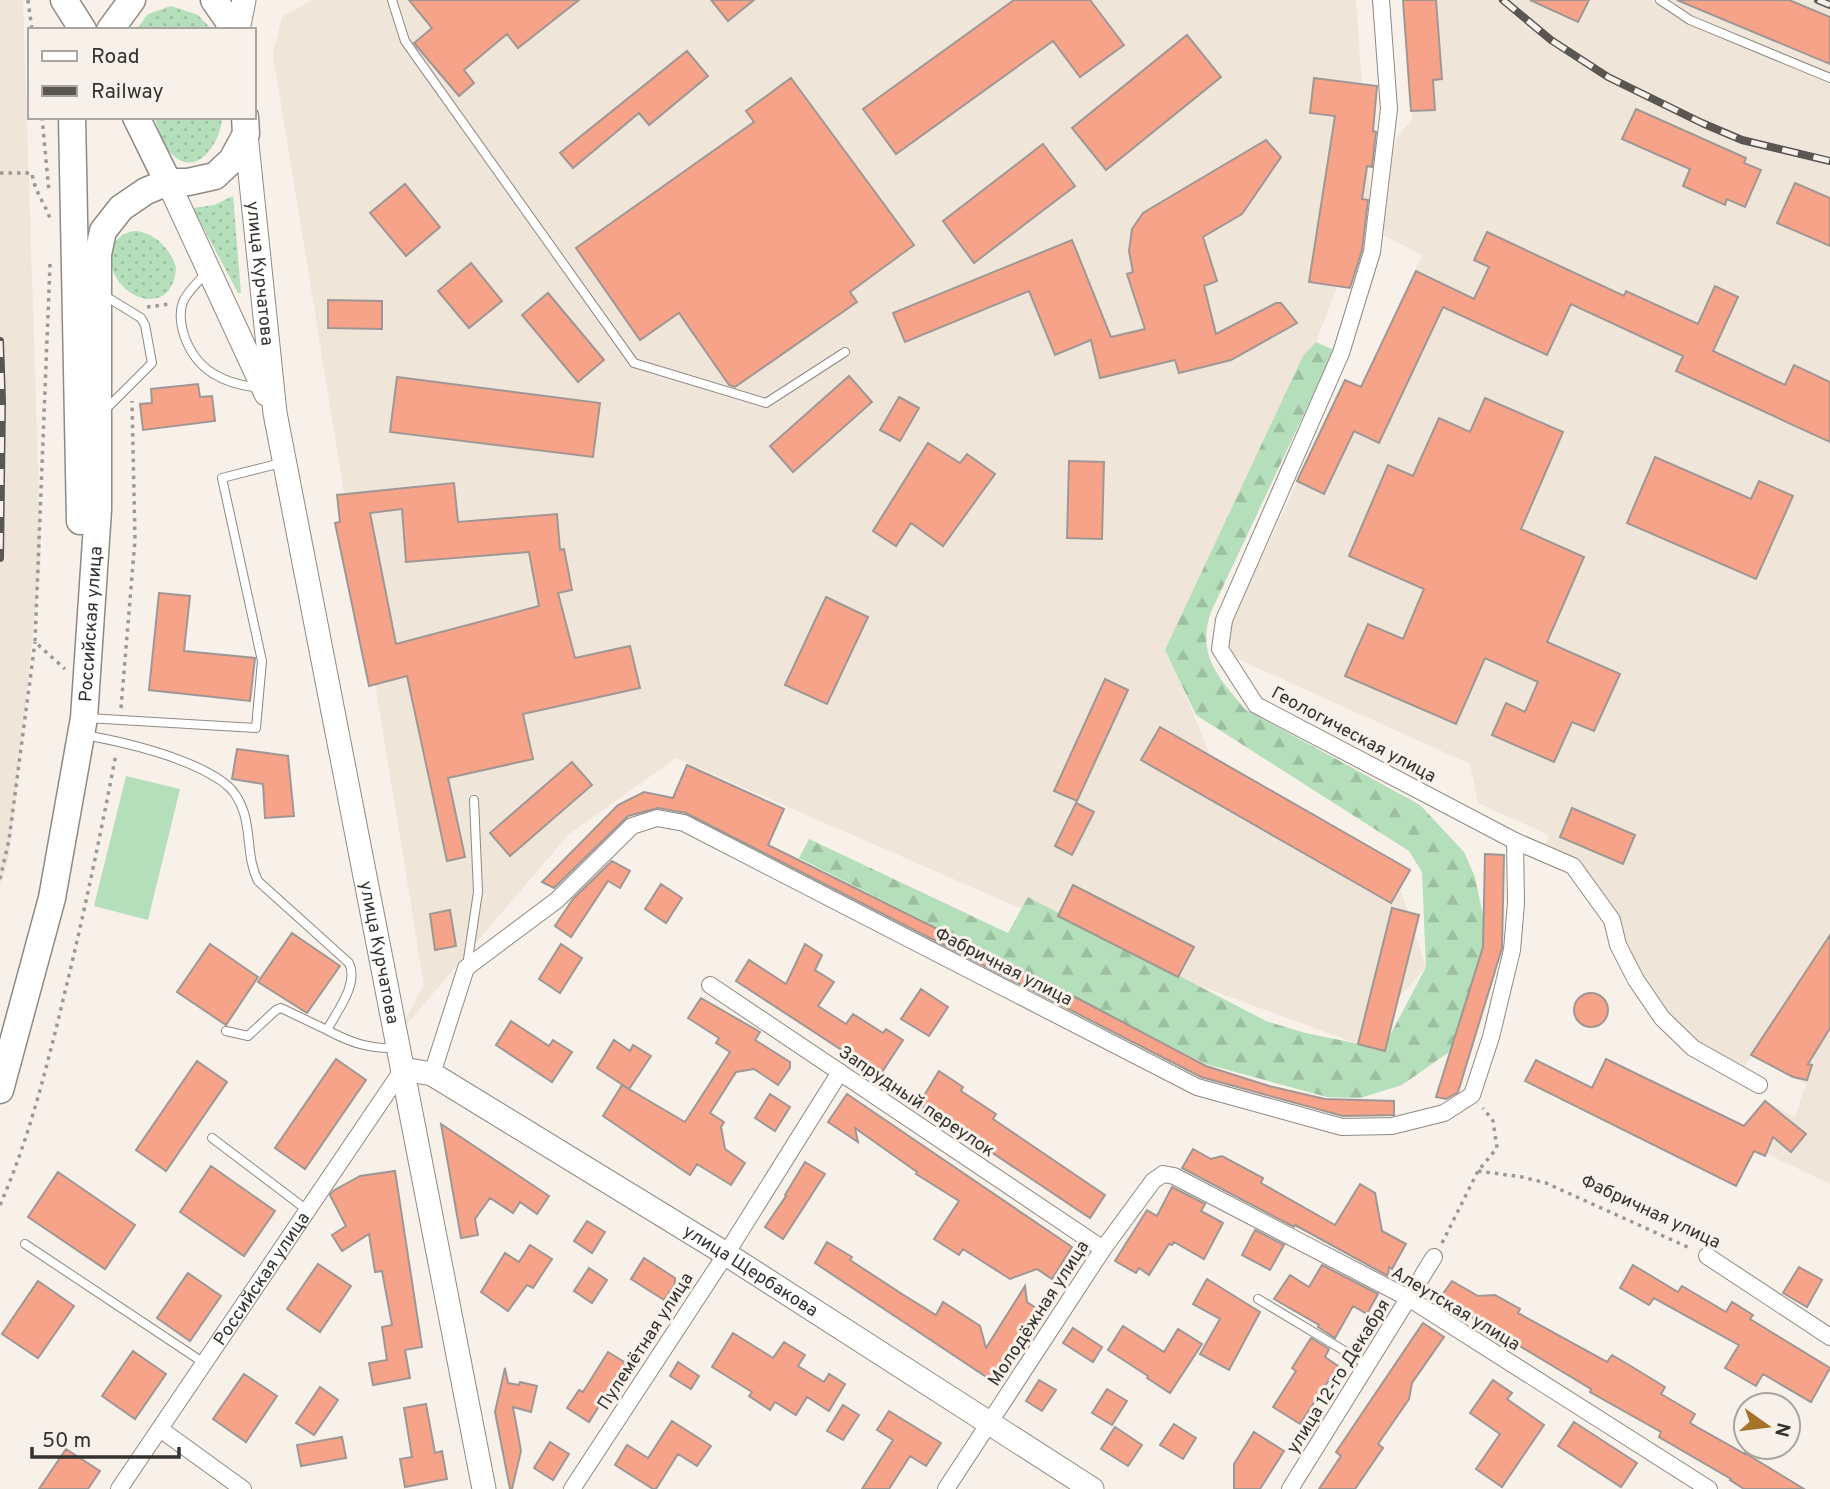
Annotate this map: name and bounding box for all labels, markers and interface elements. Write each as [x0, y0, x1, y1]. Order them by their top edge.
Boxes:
legend [28, 28, 256, 119]
text: Road [91, 44, 140, 71]
text: Railway [91, 79, 164, 106]
street label: улица Курчатова [240, 200, 278, 347]
street label: Российская улица [75, 545, 109, 703]
street label: Геологическая улица [1267, 682, 1440, 789]
street label: улица Курчатова [353, 879, 403, 1026]
street label: Фабричная улица [931, 923, 1076, 1012]
street label: Запрудный переулок [834, 1041, 999, 1163]
street label: Фабричная улица [1577, 1170, 1724, 1255]
street label: Российская улица [209, 1208, 316, 1351]
street label: улица Щербакова [678, 1220, 822, 1323]
street label: Молодёжная улица [984, 1237, 1095, 1391]
street label: Алеутская улица [1387, 1262, 1524, 1357]
street label: Пулемётная улица [593, 1269, 699, 1415]
street label: улица 12-го Декабря [1282, 1295, 1396, 1458]
north arrow [1732, 1391, 1802, 1461]
scale bar [32, 1416, 178, 1460]
text: N [1768, 1420, 1795, 1439]
text: 50 m [42, 1428, 91, 1455]

